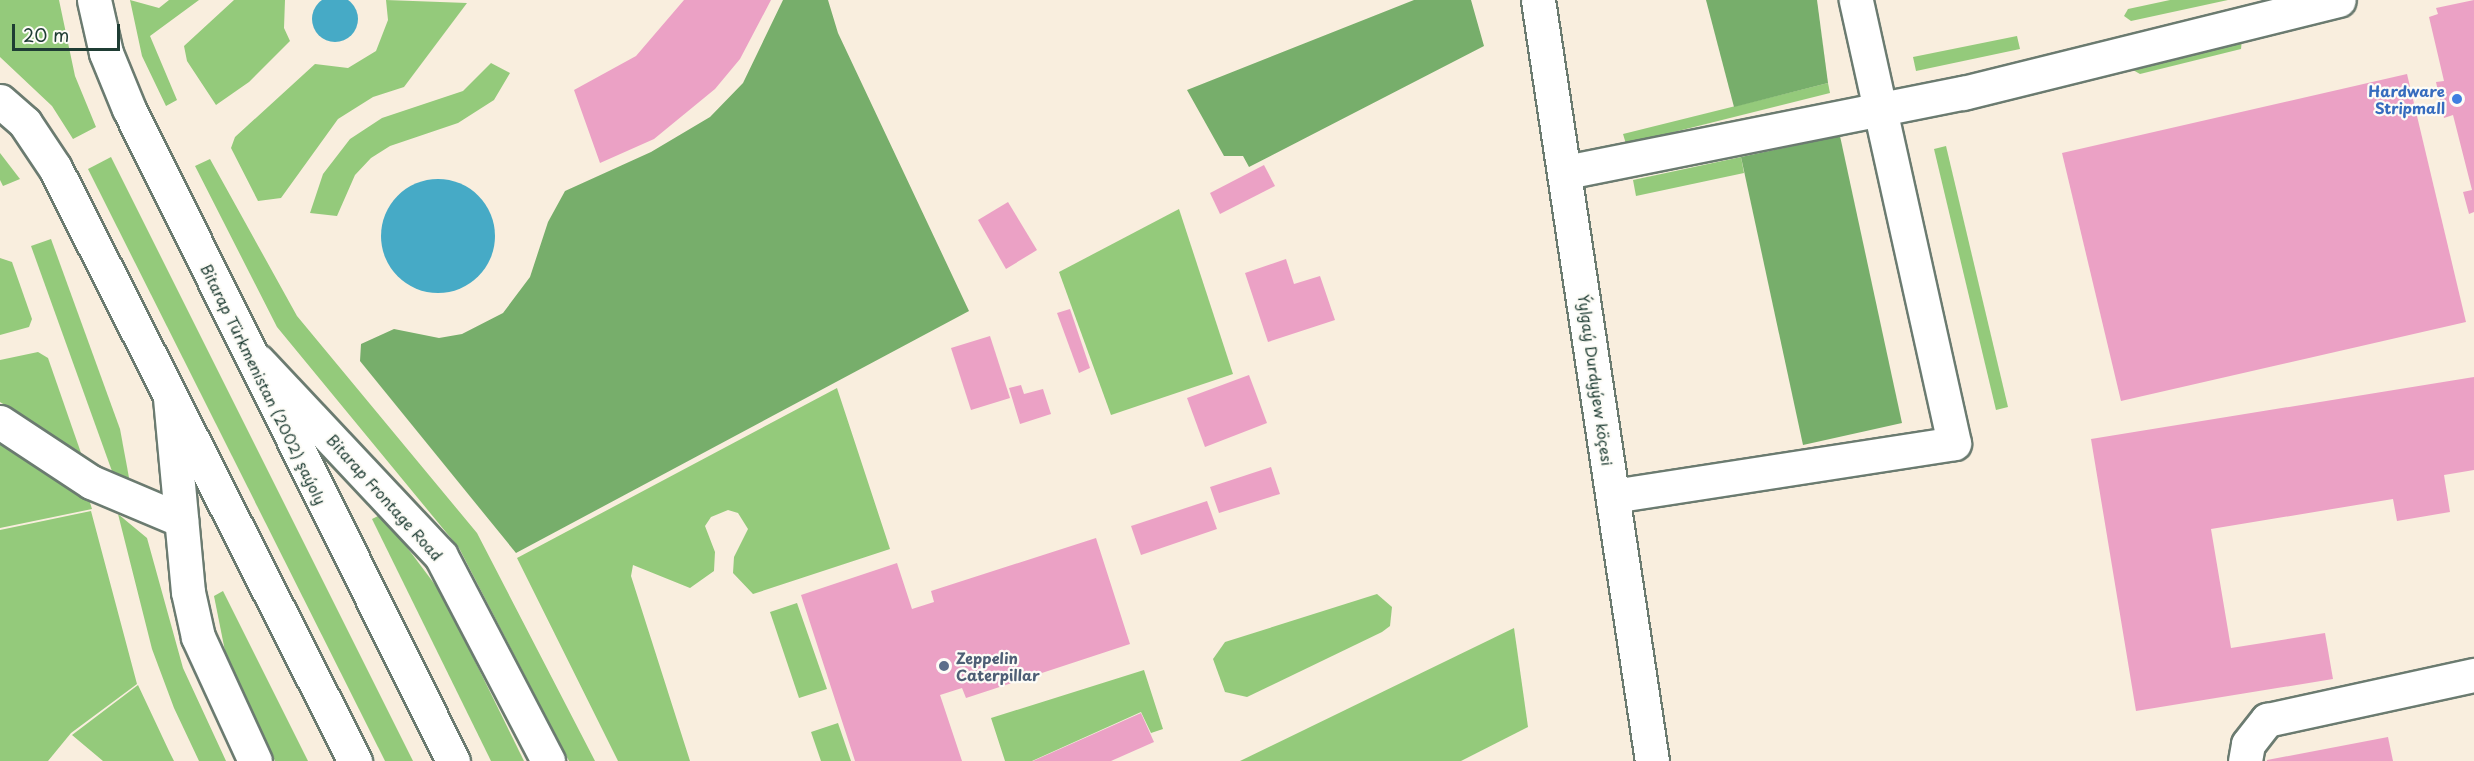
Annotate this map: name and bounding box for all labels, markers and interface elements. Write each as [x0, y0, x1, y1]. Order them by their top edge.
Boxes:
scale bar [15, 12, 123, 50]
text: 20 m [23, 21, 69, 48]
place label: Hardware Stripmall [2368, 81, 2445, 116]
marker: Hardware Stripmall [2450, 92, 2464, 106]
street label: Bitarap Türkmenistan (2002) şaýoly [197, 260, 331, 508]
street label: Ýylgaý Durdyýew köçesi [1575, 293, 1617, 467]
street label: Bitarap Frontage Road [323, 430, 447, 564]
place label: Zeppelin Caterpillar [956, 648, 1040, 683]
marker: Zeppelin Caterpillar [937, 659, 951, 673]

